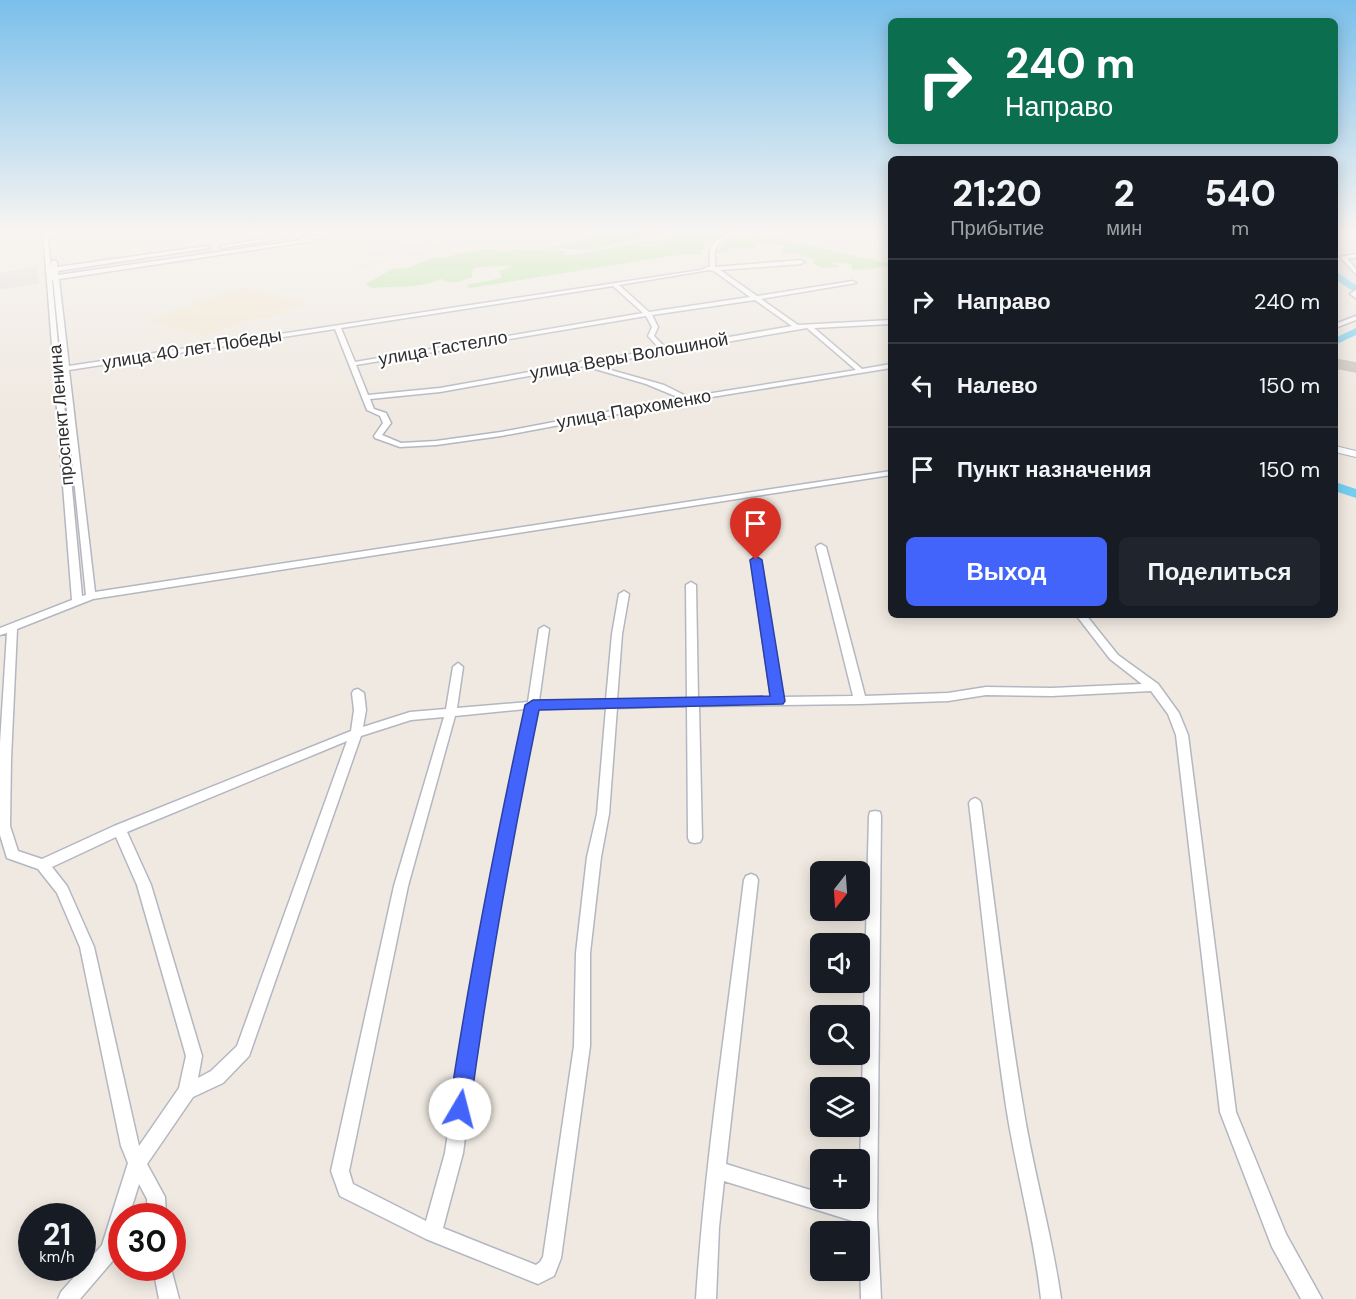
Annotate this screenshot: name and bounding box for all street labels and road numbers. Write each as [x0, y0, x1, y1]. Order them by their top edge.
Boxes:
street label: улица 40 лет Победы [101, 323, 283, 375]
street label: улица Гастелло [377, 325, 509, 371]
street label: улица Веры Волошиной [528, 327, 730, 385]
street label: проспект Ленина [43, 343, 79, 486]
street label: улица Пархоменко [555, 384, 713, 434]

